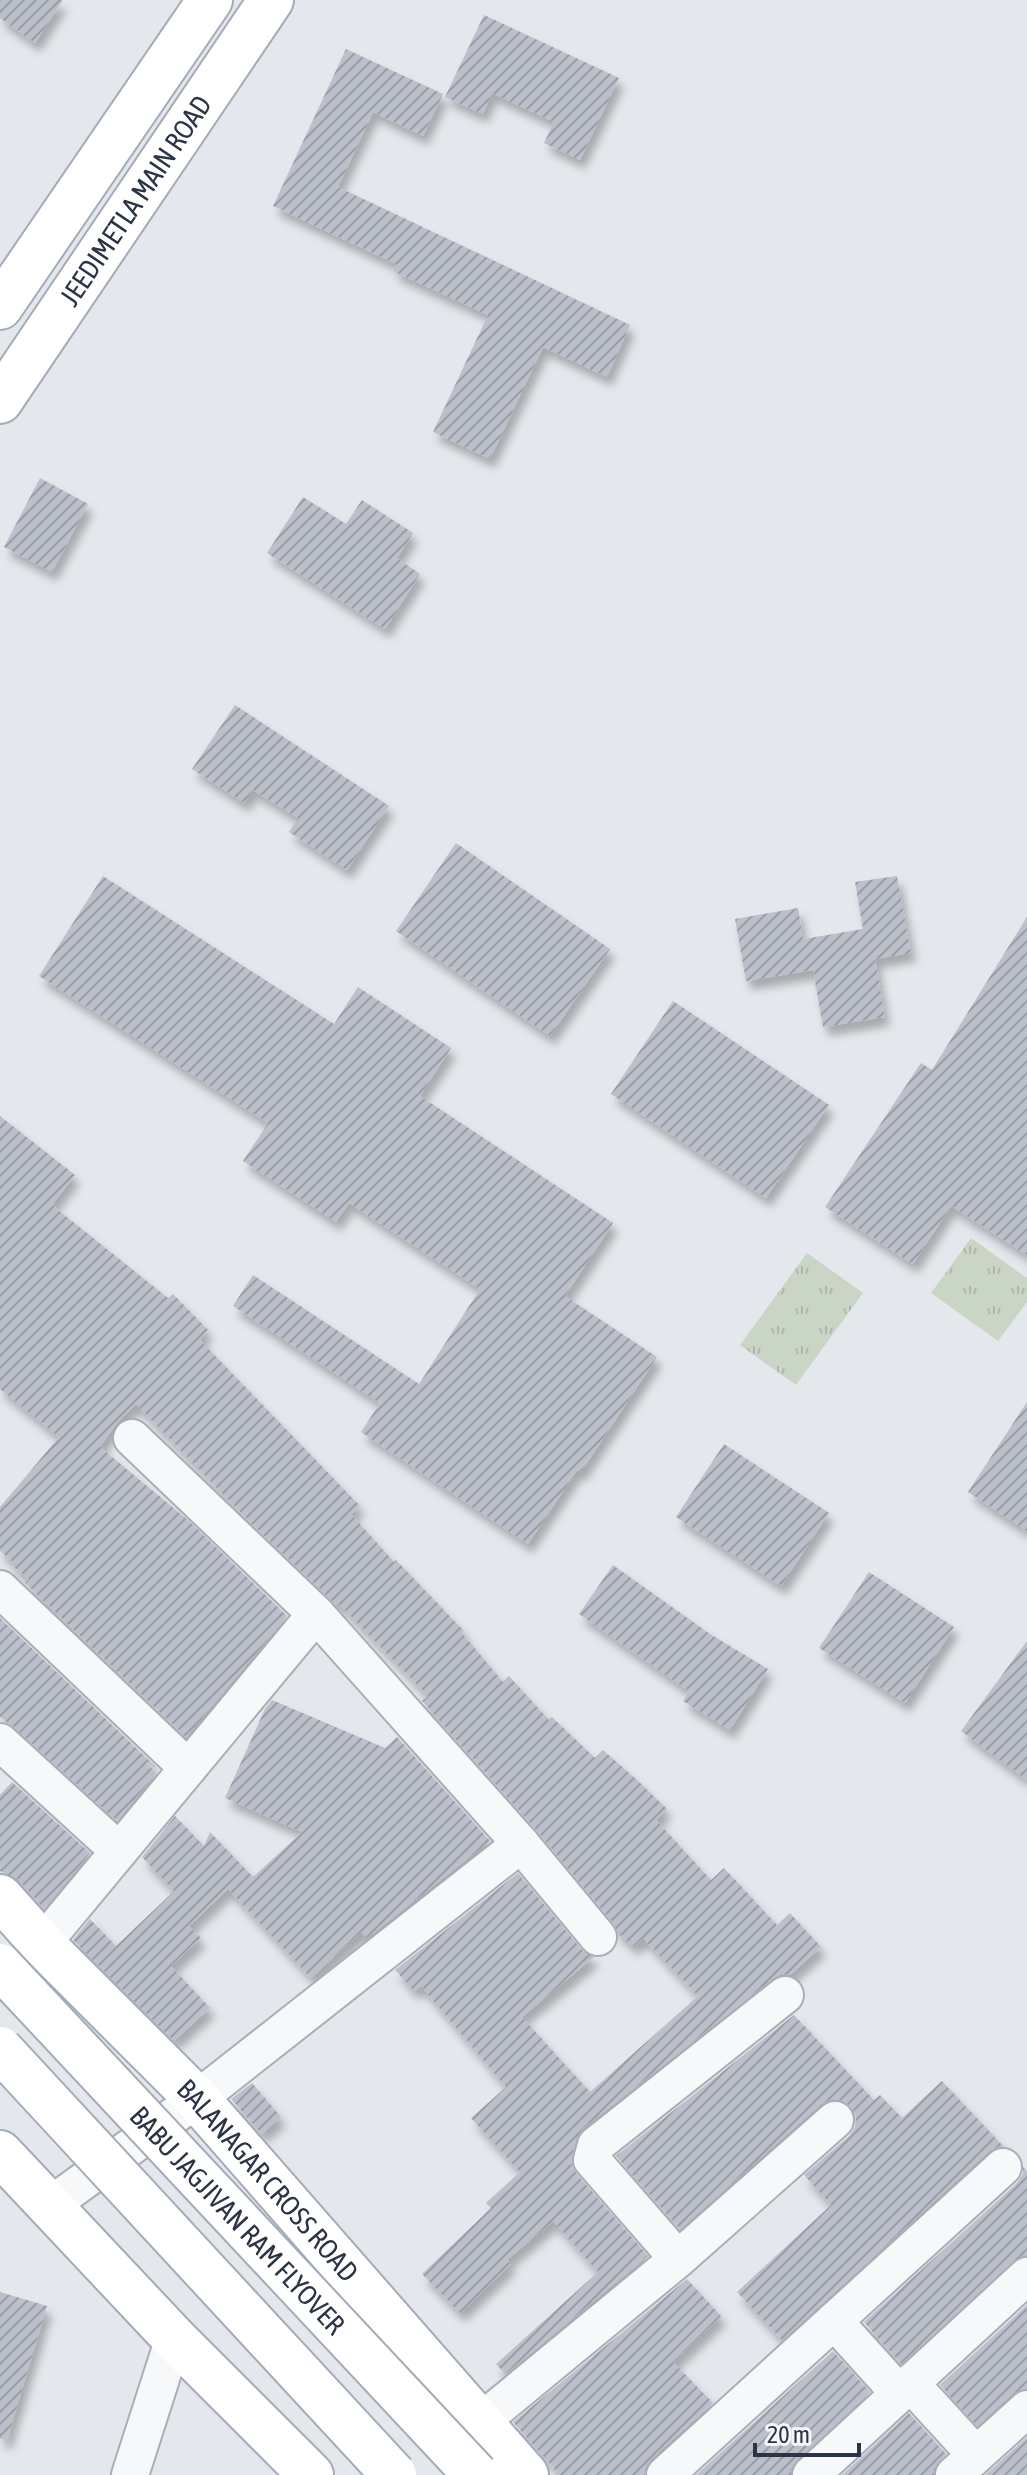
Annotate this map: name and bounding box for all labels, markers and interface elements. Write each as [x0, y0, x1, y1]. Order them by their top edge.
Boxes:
street label: JEEDIMETLA MAIN ROAD [53, 89, 218, 312]
street label: BALANAGAR CROSS ROAD [171, 2073, 365, 2288]
street label: BABU JAGJIVAN RAM FLYOVER [124, 2100, 352, 2340]
scale bar [755, 2407, 859, 2457]
text: 20 m [767, 2421, 810, 2448]

